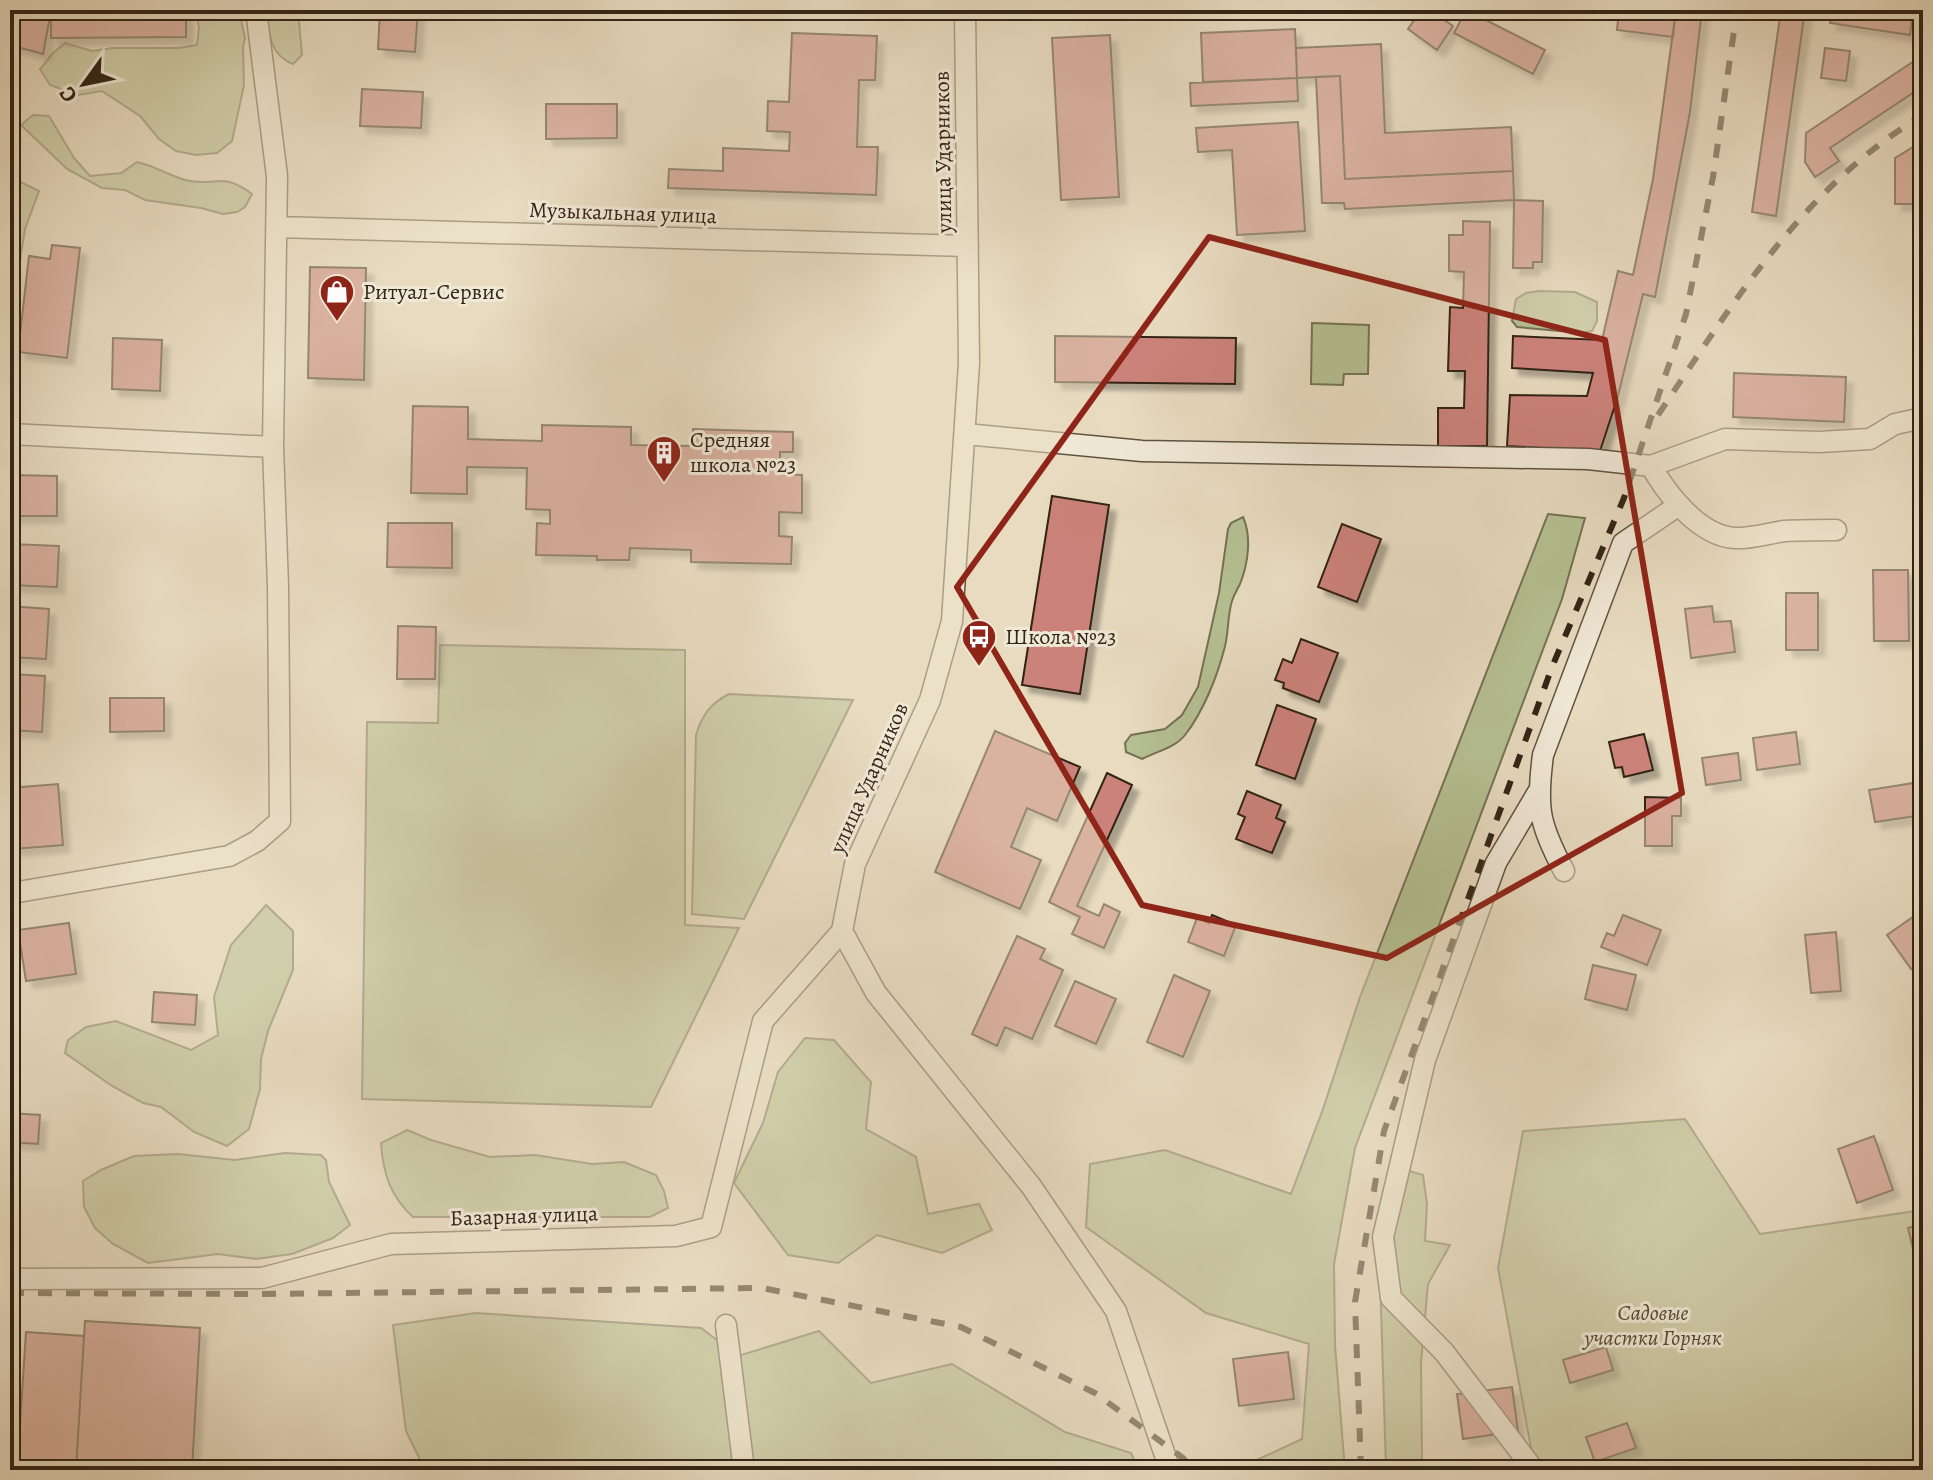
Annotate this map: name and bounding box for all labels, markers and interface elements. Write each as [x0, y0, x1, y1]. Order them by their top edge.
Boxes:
north arrow [44, 44, 124, 124]
street label: улица Ударников [927, 71, 959, 234]
text: С [52, 80, 84, 108]
street label: Музыкальная улица [529, 195, 718, 231]
shop icon: Ритуал-Сервис [318, 273, 356, 323]
place label: Ритуал-Сервис [363, 277, 504, 307]
place label: Средняя школа №23 [690, 425, 796, 480]
building icon: Средняя школа №23 [645, 434, 683, 484]
bus stop icon: Школа №23 [960, 618, 998, 668]
place label: Школа №23 [1005, 622, 1116, 652]
street label: улица Ударников [822, 698, 916, 859]
street label: Базарная улица [449, 1198, 600, 1234]
park label: Садовые участки Горняк [1581, 1298, 1722, 1353]

